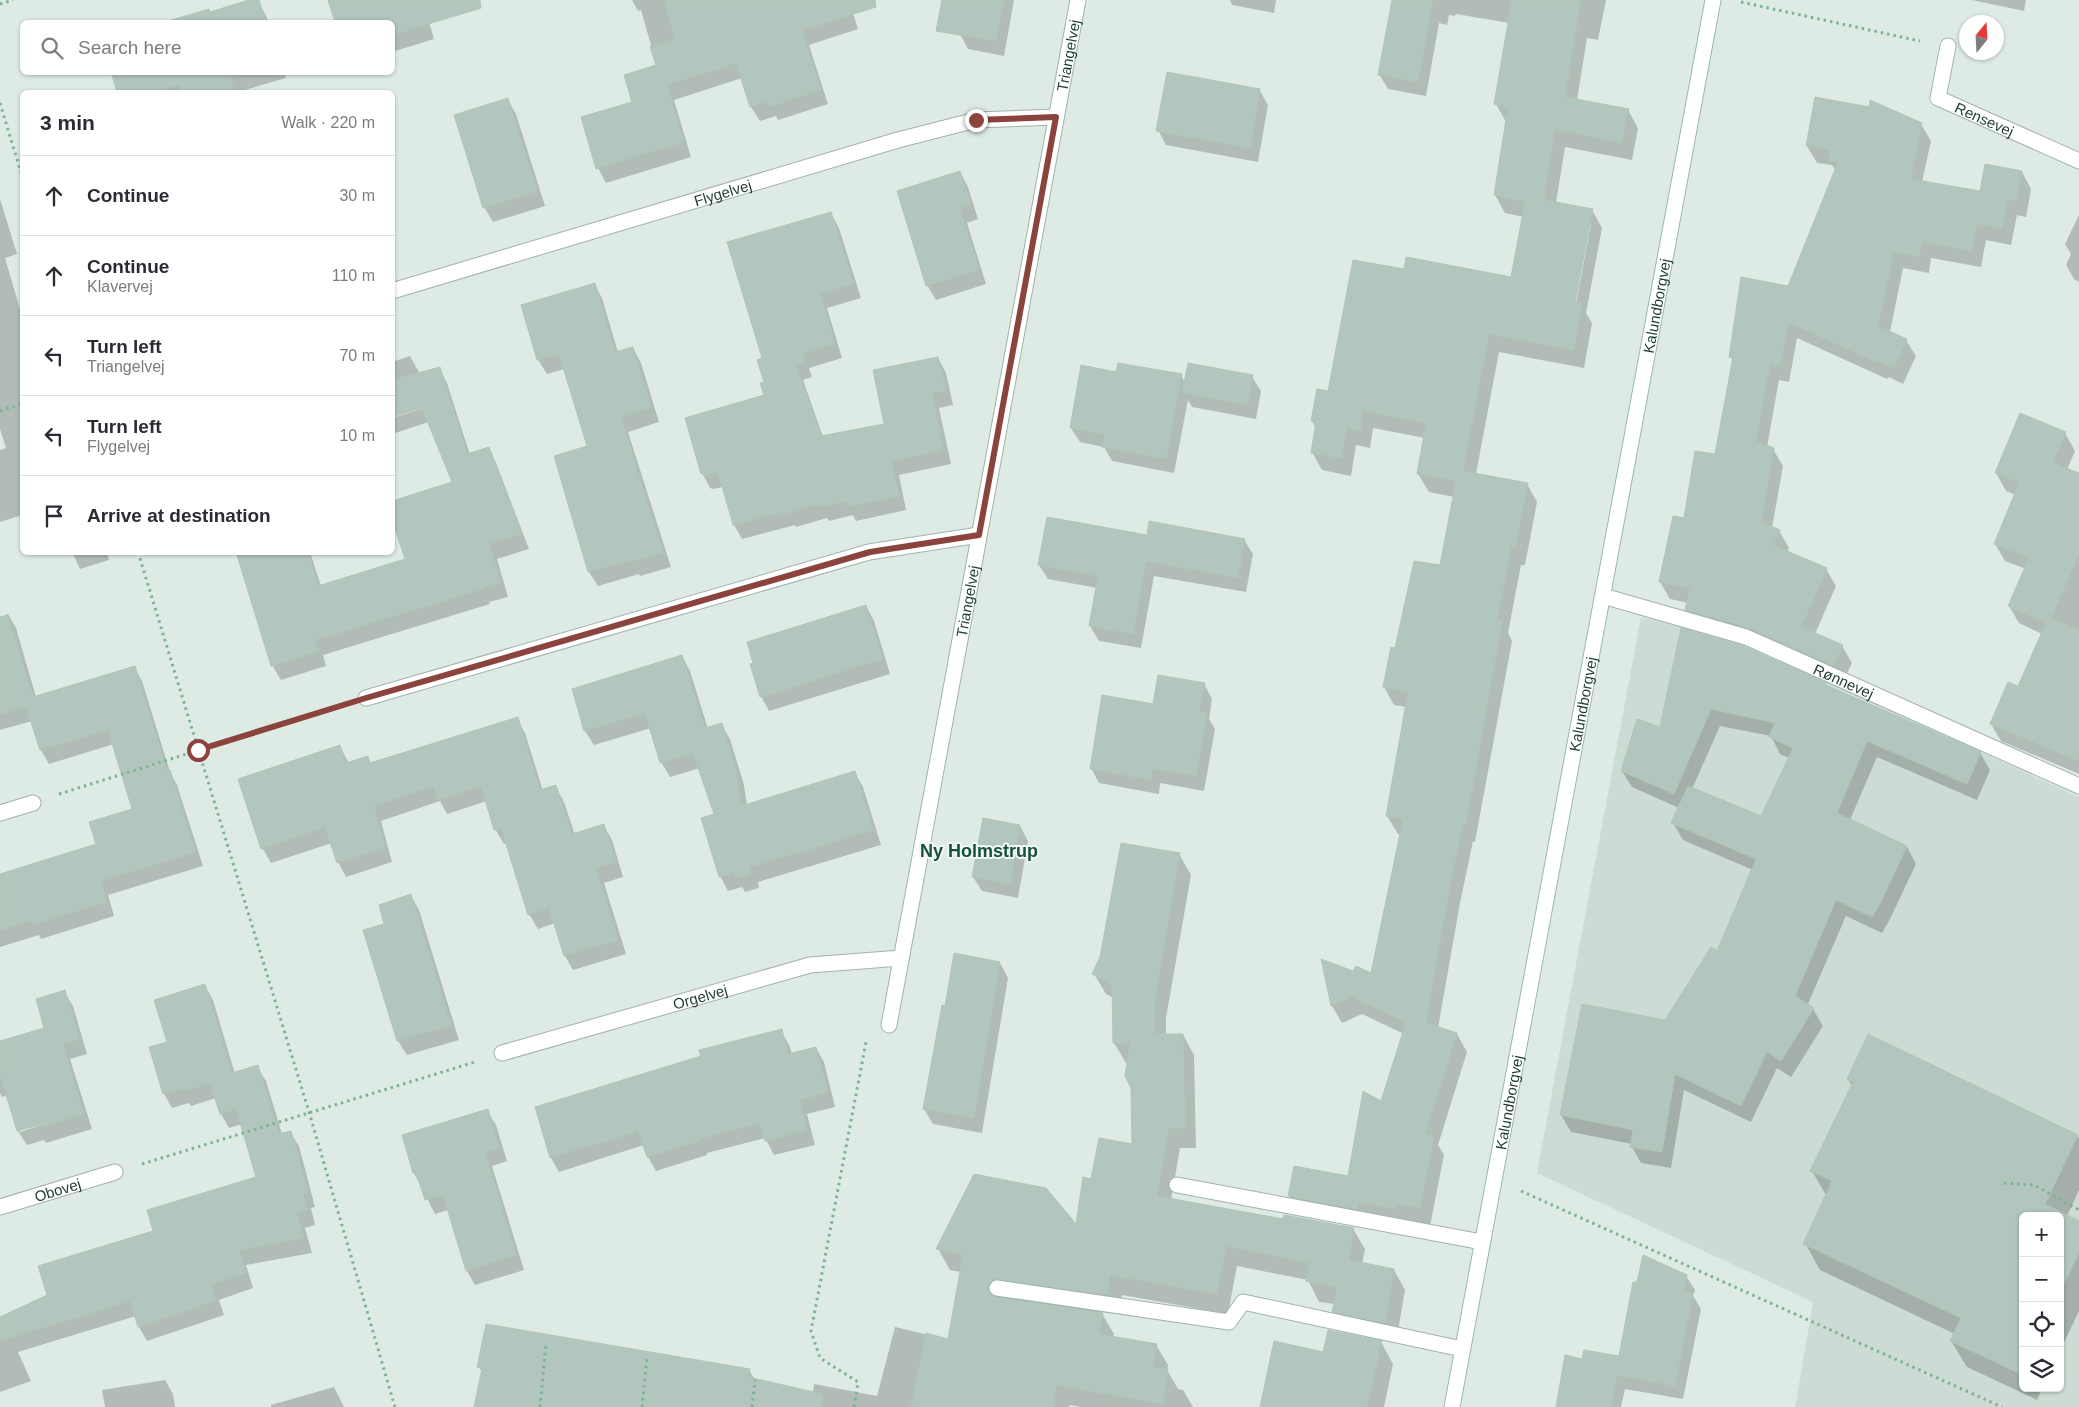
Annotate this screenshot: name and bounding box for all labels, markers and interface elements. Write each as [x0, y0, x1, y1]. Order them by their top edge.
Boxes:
north arrow [1959, 15, 2004, 60]
street label: Triangelvej [1053, 18, 1083, 93]
search box [20, 20, 395, 75]
icon: search [38, 34, 66, 62]
text: Search here [78, 37, 182, 58]
street label: Rensevej [1953, 98, 2017, 139]
route end [965, 109, 988, 132]
text: 3 min [40, 111, 95, 134]
text: Walk · 220 m [281, 114, 375, 131]
street label: Flygelvej [692, 176, 753, 209]
icon: ahead [40, 182, 68, 210]
text: Continue [87, 185, 169, 206]
text: 30 m [339, 187, 375, 204]
text: Continue [87, 256, 169, 277]
street label: Kalundborgvej [1639, 257, 1673, 355]
icon: ahead [40, 262, 68, 290]
text: 110 m [332, 267, 375, 284]
text: Klavervej [87, 278, 153, 295]
text: Turn left [87, 336, 162, 357]
icon: left [40, 342, 68, 370]
text: 70 m [339, 347, 375, 364]
text: Triangelvej [87, 358, 165, 375]
text: Turn left [87, 416, 162, 437]
icon: left [40, 422, 68, 450]
text: 10 m [339, 427, 375, 444]
text: Flygelvej [87, 438, 150, 455]
icon: arrive [40, 502, 68, 530]
text: Arrive at destination [87, 505, 271, 526]
street label: Triangelvej [952, 564, 982, 639]
street label: Kalundborgvej [1565, 655, 1600, 753]
street label: Rønnevej [1811, 660, 1877, 702]
route start [187, 739, 210, 762]
district label: Ny Holmstrup [920, 841, 1038, 861]
street label: Orgelvej [671, 981, 729, 1012]
street label: Kalundborgvej [1491, 1053, 1526, 1151]
street label: Obovej [32, 1174, 83, 1205]
map controls [2019, 1212, 2064, 1392]
button: + [2019, 1212, 2064, 1257]
button: − [2019, 1257, 2064, 1302]
button: locate [2019, 1302, 2064, 1347]
button: layers [2019, 1347, 2064, 1392]

